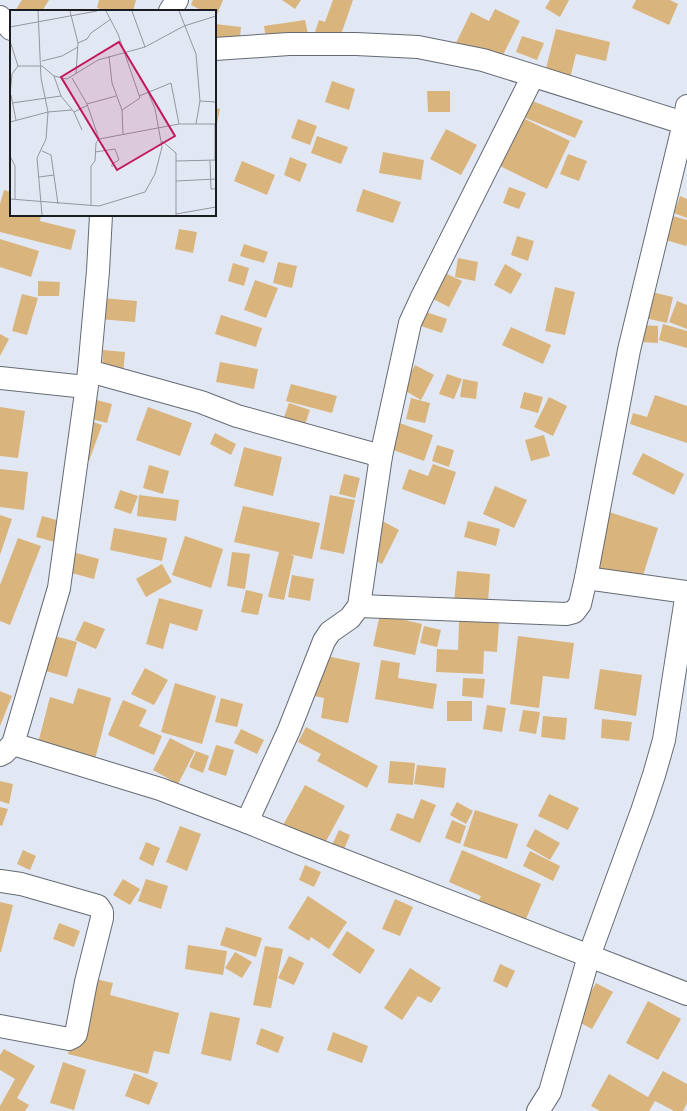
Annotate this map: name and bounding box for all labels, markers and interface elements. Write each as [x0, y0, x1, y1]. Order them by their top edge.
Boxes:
inset map [10, 10, 216, 216]

